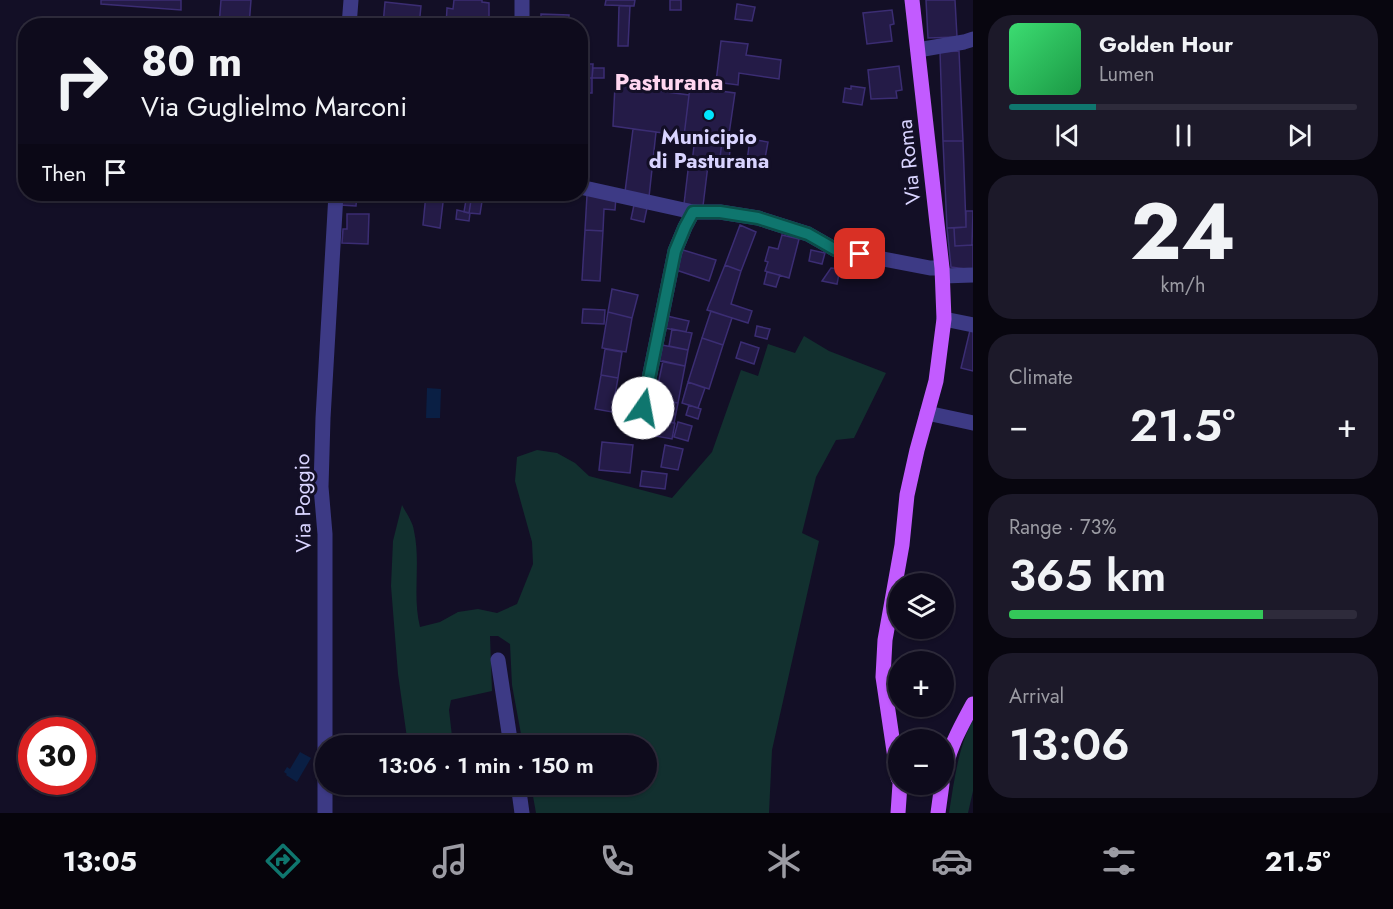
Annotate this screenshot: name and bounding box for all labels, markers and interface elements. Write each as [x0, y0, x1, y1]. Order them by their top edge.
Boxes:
text: Golden Hour [1099, 28, 1233, 60]
text: 80 m [141, 31, 242, 92]
icon: right [42, 42, 120, 120]
text: Lumen [1099, 60, 1155, 89]
district label: Pasturana [614, 64, 724, 99]
text: Via Guglielmo Marconi [141, 87, 407, 126]
marker: Municipio di Pasturana [702, 108, 716, 122]
street label: Via Roma [890, 118, 928, 206]
icon: previous [1051, 119, 1084, 152]
icon: pause [1167, 119, 1200, 152]
icon: next [1283, 119, 1316, 152]
place label: Municipio di Pasturana [649, 122, 769, 176]
icon: arrive [99, 156, 132, 189]
text: Then [42, 157, 87, 189]
text: 24 [1130, 176, 1236, 288]
pin [834, 228, 885, 279]
icon: arrive [843, 237, 876, 270]
text: km/h [1160, 271, 1206, 300]
text: Climate [1009, 363, 1073, 392]
position arrow [611, 376, 675, 440]
text: 21.5° [1130, 393, 1235, 458]
text: − [1009, 402, 1028, 449]
text: + [1337, 402, 1357, 449]
street label: Via Poggio [287, 453, 319, 553]
text: Range · 73% [1009, 513, 1116, 542]
text: 365 km [1009, 543, 1166, 608]
map controls [888, 573, 954, 795]
button: layers [888, 573, 954, 639]
button: + [888, 651, 954, 717]
text: Arrival [1009, 682, 1064, 711]
text: 13:06 [1009, 712, 1130, 777]
speed limit sign: 30 [18, 717, 96, 795]
button: − [888, 729, 954, 795]
text: 13:06 · 1 min · 150 m [378, 749, 594, 781]
icon: directions [262, 840, 304, 882]
icon: music [429, 840, 471, 882]
icon: phone [596, 840, 638, 882]
icon: climate [763, 840, 805, 882]
icon: car [931, 840, 973, 882]
icon: filters [1098, 840, 1140, 882]
text: 13:05 [63, 842, 137, 881]
text: 21.5° [1265, 842, 1330, 881]

